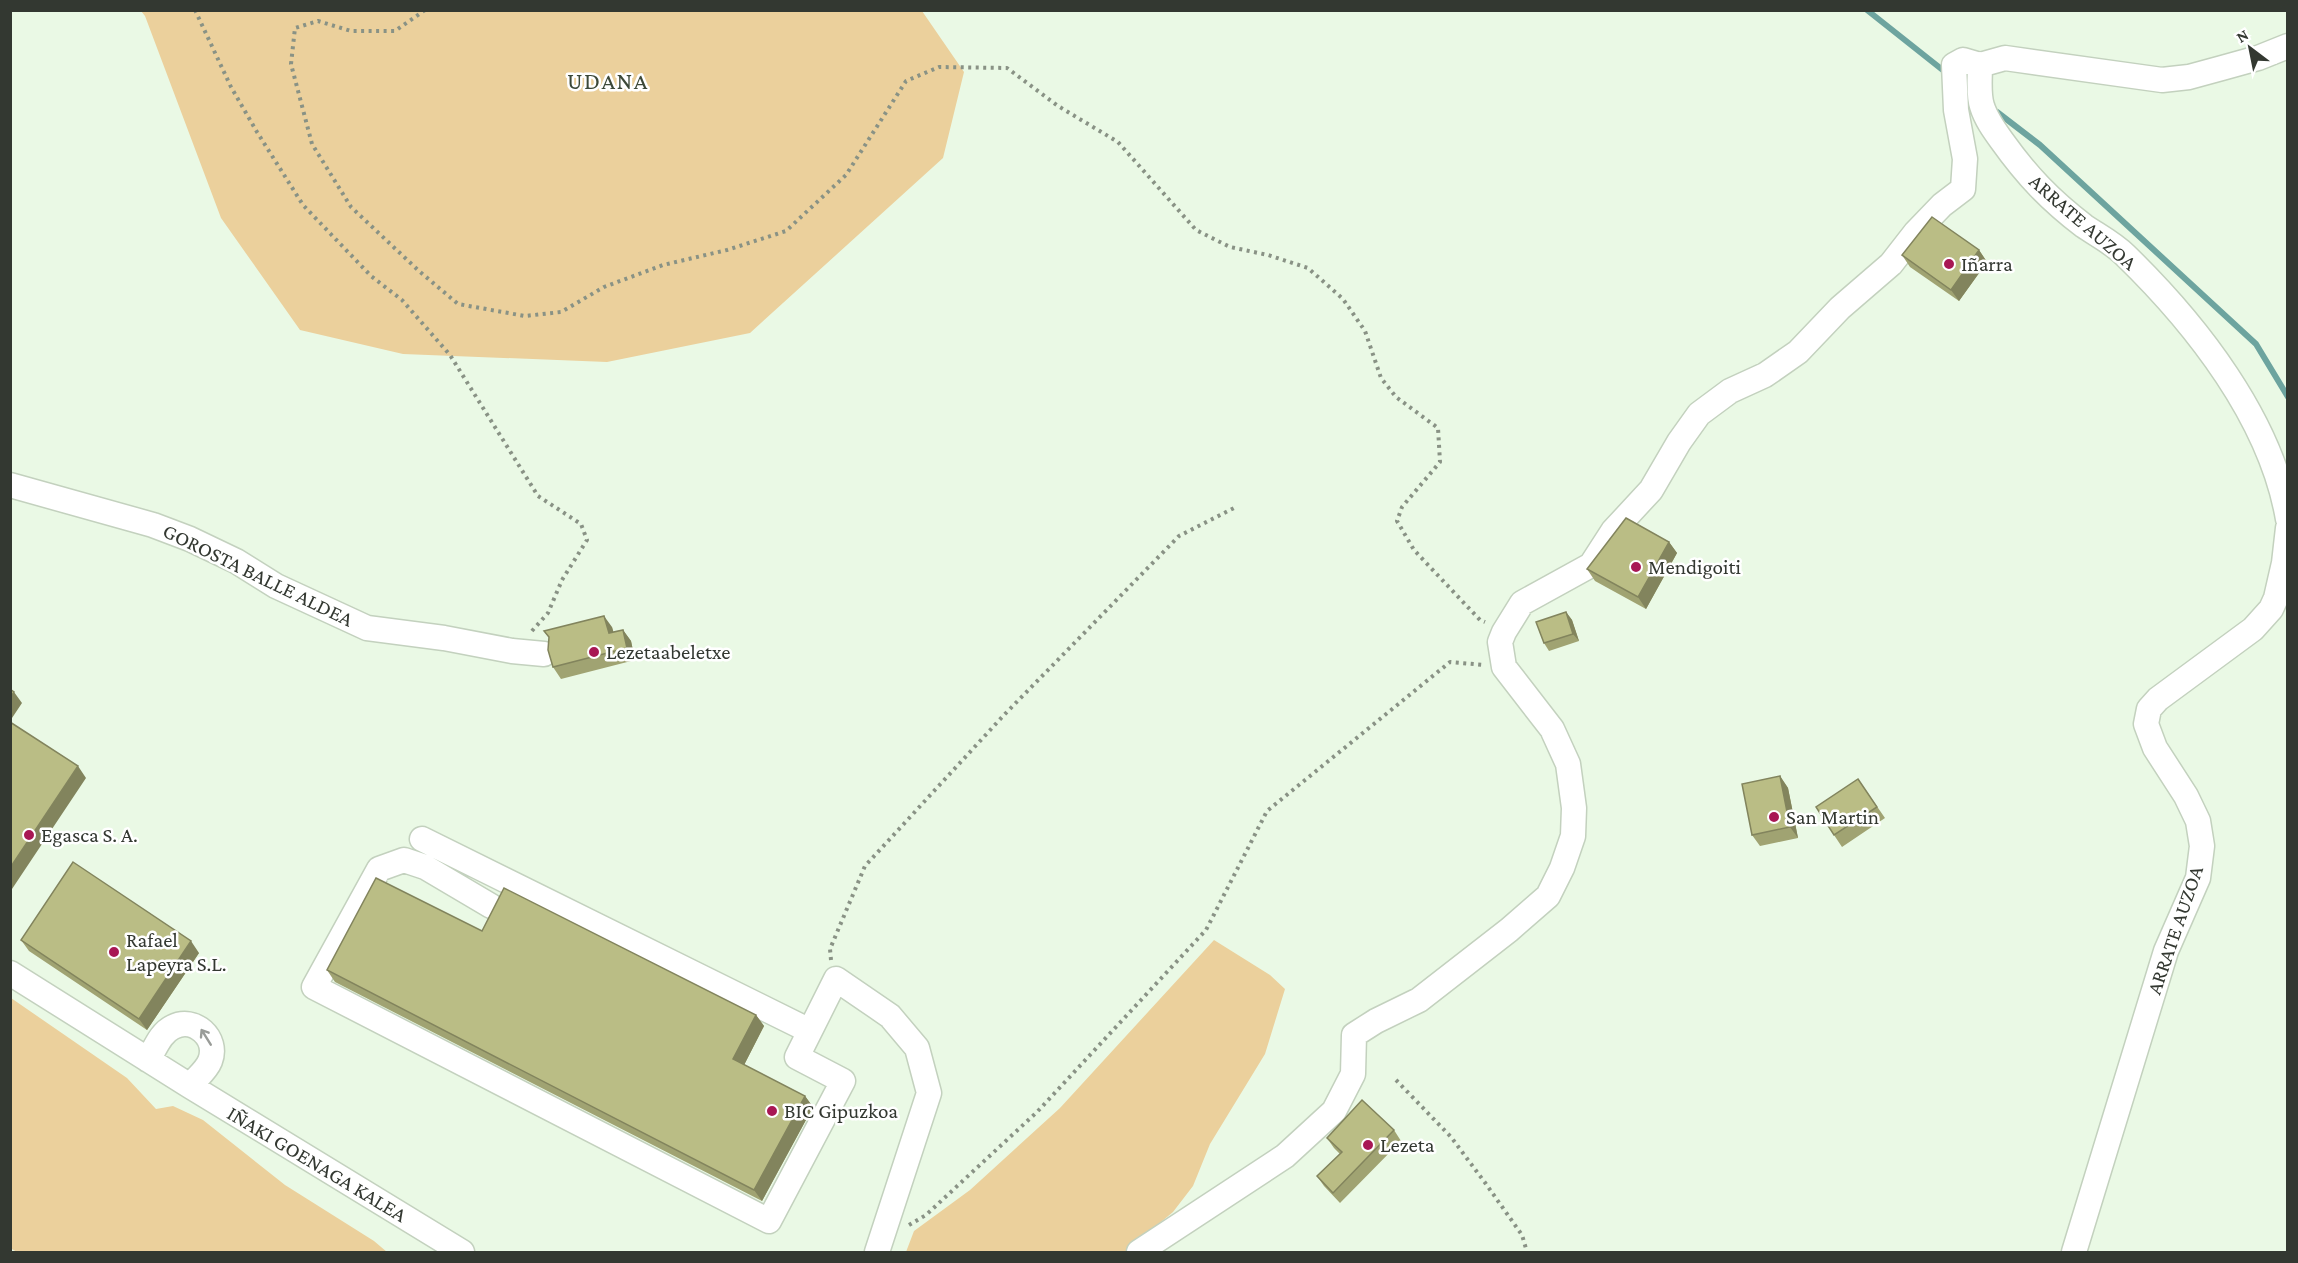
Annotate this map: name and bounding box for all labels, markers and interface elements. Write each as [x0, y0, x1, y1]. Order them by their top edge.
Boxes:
north arrow [2220, 18, 2280, 78]
text: N [2233, 26, 2252, 46]
district label: UDANA [567, 67, 649, 94]
street label: ARRATE AUZOA [2024, 169, 2142, 275]
place label: Iñarra [1961, 252, 2013, 276]
marker: Iñarra [1942, 257, 1956, 271]
street label: GOROSTA BALLE ALDEA [159, 519, 357, 632]
place label: Mendigoiti [1648, 555, 1741, 579]
marker: Mendigoiti [1629, 560, 1643, 574]
place label: Lezetaabeletxe [606, 640, 730, 664]
marker: Lezetaabeletxe [587, 645, 601, 659]
place label: San Martin [1786, 805, 1879, 829]
marker: San Martin [1767, 810, 1781, 824]
place label: Egasca S. A. [41, 823, 138, 847]
marker: Egasca S. A. [22, 828, 36, 842]
street label: ARRATE AUZOA [2142, 862, 2208, 997]
place label: Rafael Lapeyra S.L. [126, 928, 227, 976]
marker: Rafael Lapeyra S.L. [107, 945, 121, 959]
one-way arrow [199, 1029, 212, 1046]
place label: BIC Gipuzkoa [784, 1099, 898, 1123]
street label: IÑAKI GOENAGA KALEA [223, 1101, 411, 1227]
marker: BIC Gipuzkoa [765, 1104, 779, 1118]
place label: Lezeta [1380, 1133, 1435, 1157]
marker: Lezeta [1361, 1138, 1375, 1152]

